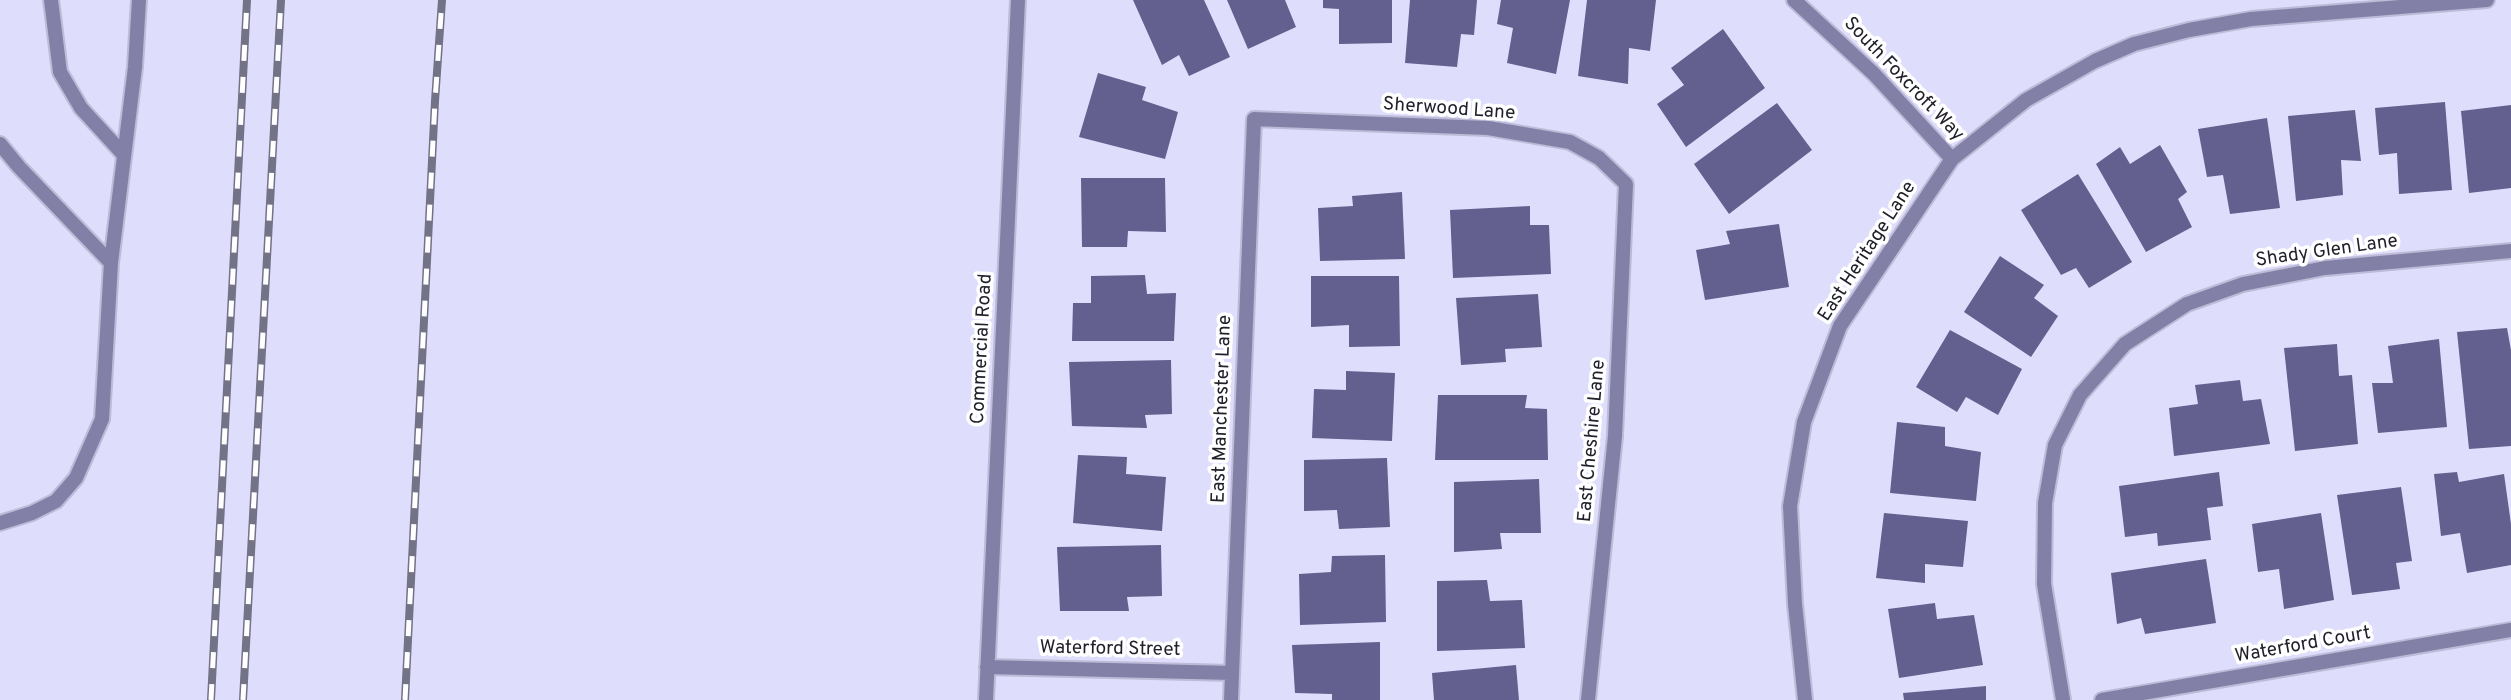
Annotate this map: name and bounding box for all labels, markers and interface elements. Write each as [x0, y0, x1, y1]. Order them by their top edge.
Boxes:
street label: South Foxcroft Way [1838, 13, 1968, 147]
street label: Sherwood Lane [1382, 94, 1516, 126]
street label: East Heritage Lane [1814, 178, 1922, 326]
street label: Shady Glen Lane [2254, 231, 2400, 273]
street label: Commercial Road [968, 273, 998, 425]
street label: East Manchester Lane [1208, 315, 1238, 503]
street label: East Cheshire Lane [1575, 359, 1611, 523]
street label: Waterford Court [2233, 623, 2373, 669]
street label: Waterford Street [1039, 637, 1181, 663]

